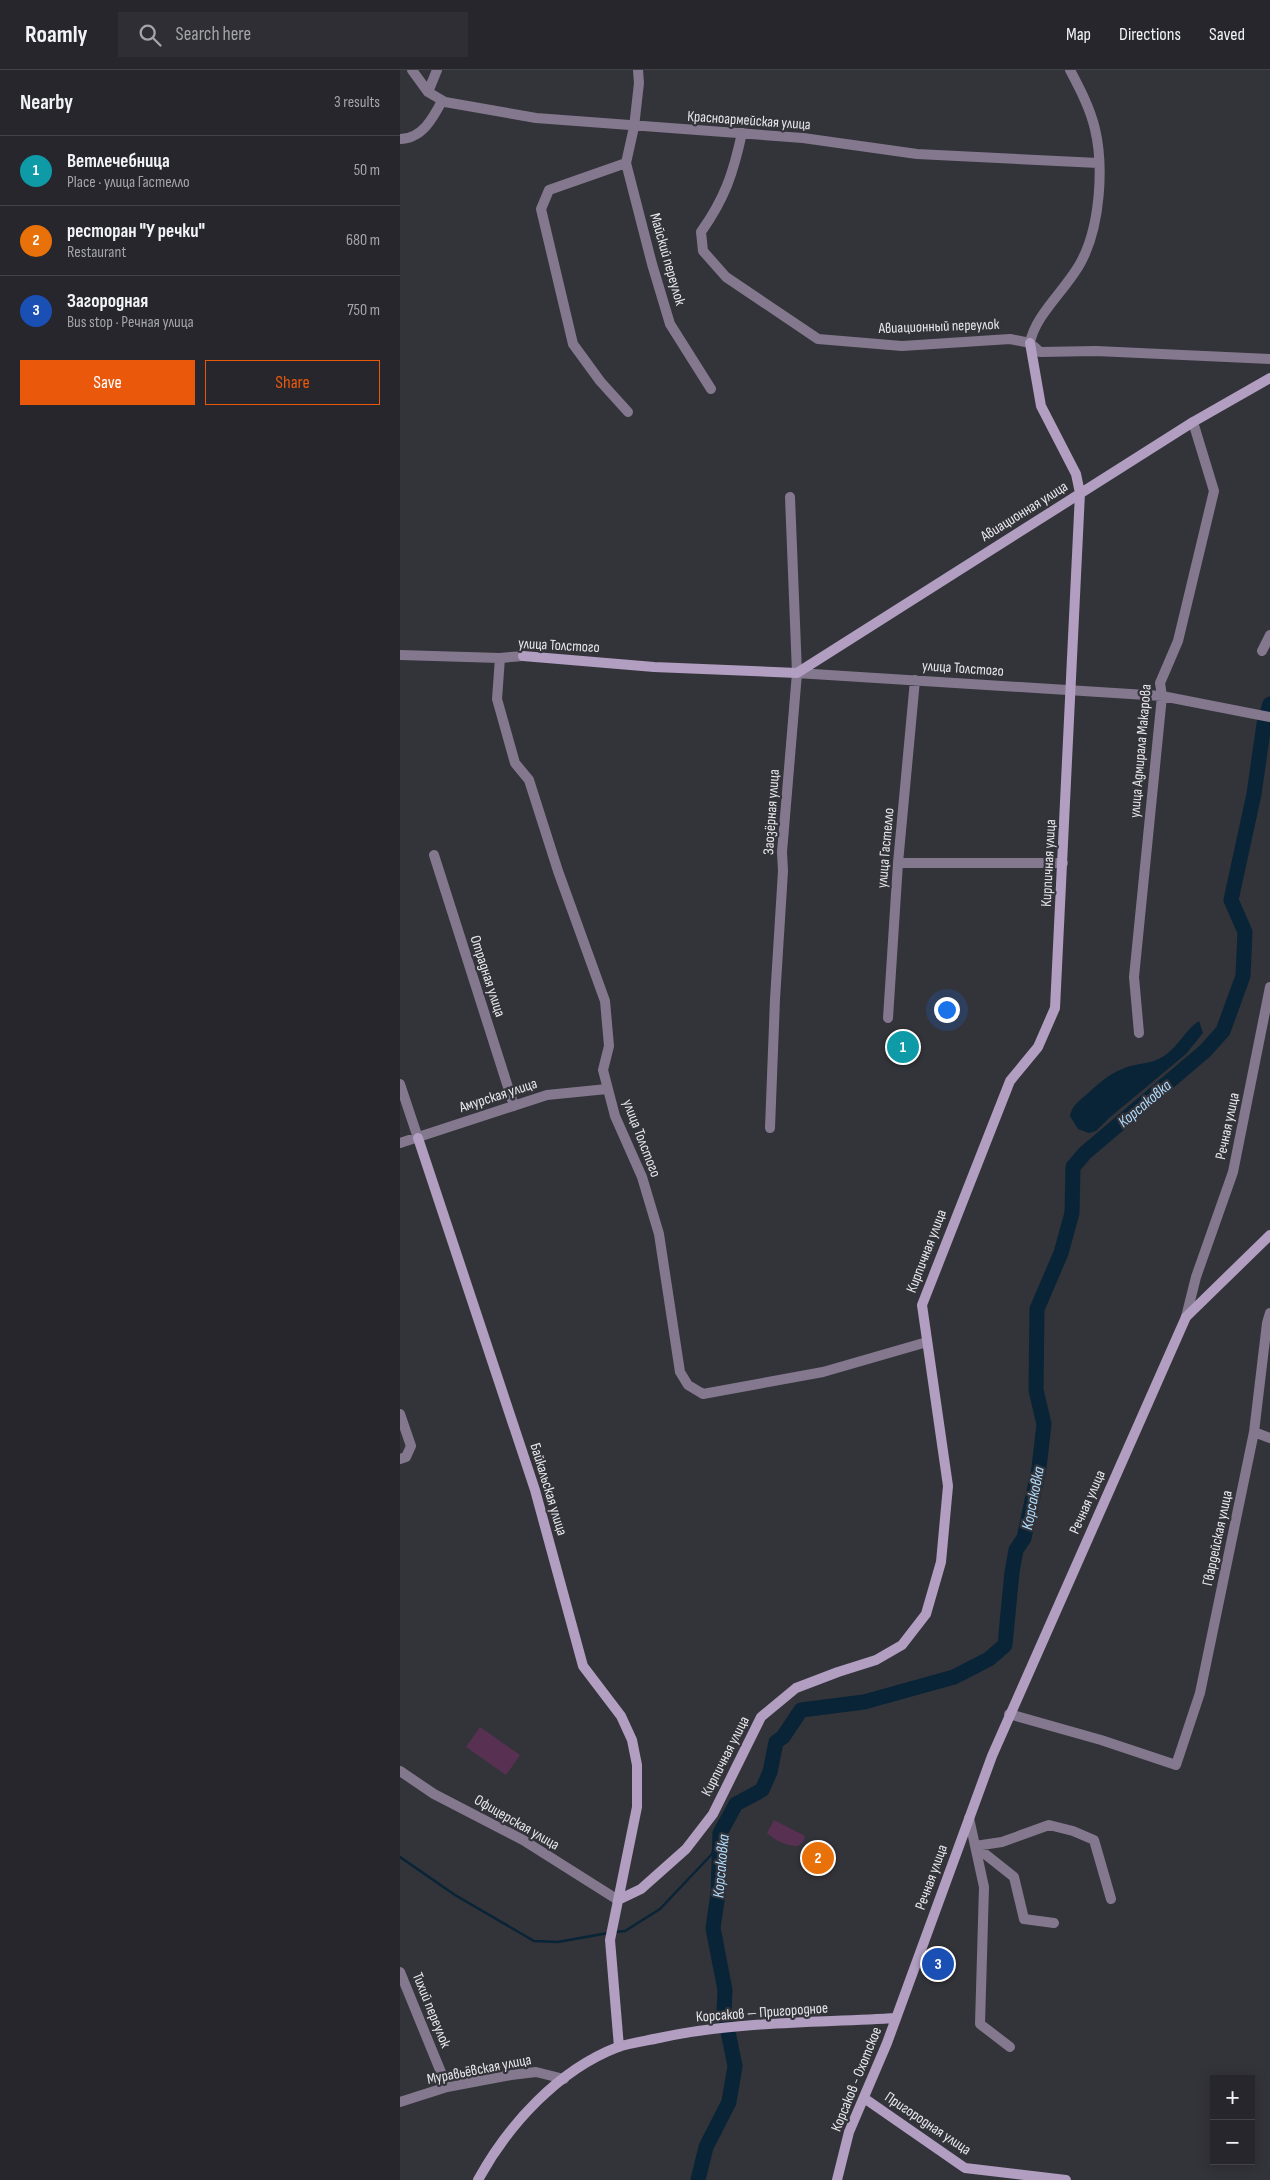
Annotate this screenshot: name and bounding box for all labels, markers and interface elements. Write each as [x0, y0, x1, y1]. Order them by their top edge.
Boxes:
search box [118, 12, 468, 57]
text: Roamly [25, 20, 88, 49]
icon: search [136, 21, 164, 49]
text: Search here [176, 23, 251, 46]
text: Map [1066, 24, 1091, 45]
text: Directions [1119, 24, 1181, 45]
text: Saved [1209, 24, 1245, 45]
text: Nearby [20, 90, 73, 115]
text: 3 results [334, 93, 380, 112]
street label: Красноармейская улица [687, 107, 811, 134]
text: Ветлечебница [67, 150, 170, 173]
text: 1 [33, 161, 39, 180]
text: 50 m [354, 161, 380, 180]
text: Place · улица Гастелло [67, 173, 190, 192]
street label: Майский переулок [645, 211, 690, 308]
text: ресторан "У речки" [67, 220, 205, 243]
text: 2 [32, 231, 40, 250]
text: 680 m [346, 231, 380, 250]
text: Restaurant [67, 243, 126, 262]
text: Загородная [67, 290, 148, 313]
text: 3 [32, 301, 40, 320]
text: 750 m [347, 301, 380, 320]
text: Bus stop · Речная улица [67, 313, 194, 332]
street label: Авиационный переулок [877, 315, 1000, 338]
button: Save [20, 360, 195, 405]
button: Share [205, 360, 380, 405]
street label: Авиационная улица [976, 477, 1072, 546]
street label: улица Толстого [518, 634, 600, 657]
street label: улица Толстого [922, 656, 1004, 681]
street label: улица Адмирала Макарова [1125, 683, 1156, 819]
street label: Заозёрная улица [759, 768, 784, 855]
street label: улица Гастелло [873, 807, 898, 889]
street label: Кирпичная улица [1037, 819, 1060, 907]
street label: Отрадная улица [465, 933, 510, 1020]
your location [934, 997, 960, 1023]
pin: 1 [887, 1028, 919, 1066]
street label: Амурская улица [456, 1074, 540, 1117]
water label: Корсаковка [1114, 1076, 1176, 1132]
street label: Речная улица [1211, 1091, 1244, 1161]
street label: улица Толстого [618, 1097, 665, 1180]
street label: Кирпичная улица [902, 1207, 951, 1295]
street label: Байкальская улица [525, 1441, 572, 1538]
water label: Корсаковка [1018, 1465, 1049, 1531]
street label: Речная улица [1065, 1467, 1110, 1537]
street label: Гвардейская улица [1198, 1488, 1237, 1588]
street label: Кирпичная улица [697, 1713, 754, 1800]
street label: Офицерская улица [471, 1790, 563, 1855]
water label: Корсаковка [709, 1833, 734, 1899]
pin: 2 [802, 1839, 834, 1877]
street label: Речная улица [911, 1842, 952, 1912]
pin: 3 [922, 1945, 954, 1983]
street label: Тихий переулок [408, 1970, 455, 2051]
street label: Корсаков — Пригородное [695, 1998, 829, 2027]
street label: Корсаков - Охотское [827, 2024, 886, 2134]
street label: Муравьёвская улица [425, 2050, 533, 2089]
map controls [1210, 2075, 1255, 2165]
button: + [1210, 2075, 1255, 2120]
street label: Пригородная улица [881, 2088, 975, 2159]
button: − [1210, 2120, 1255, 2165]

